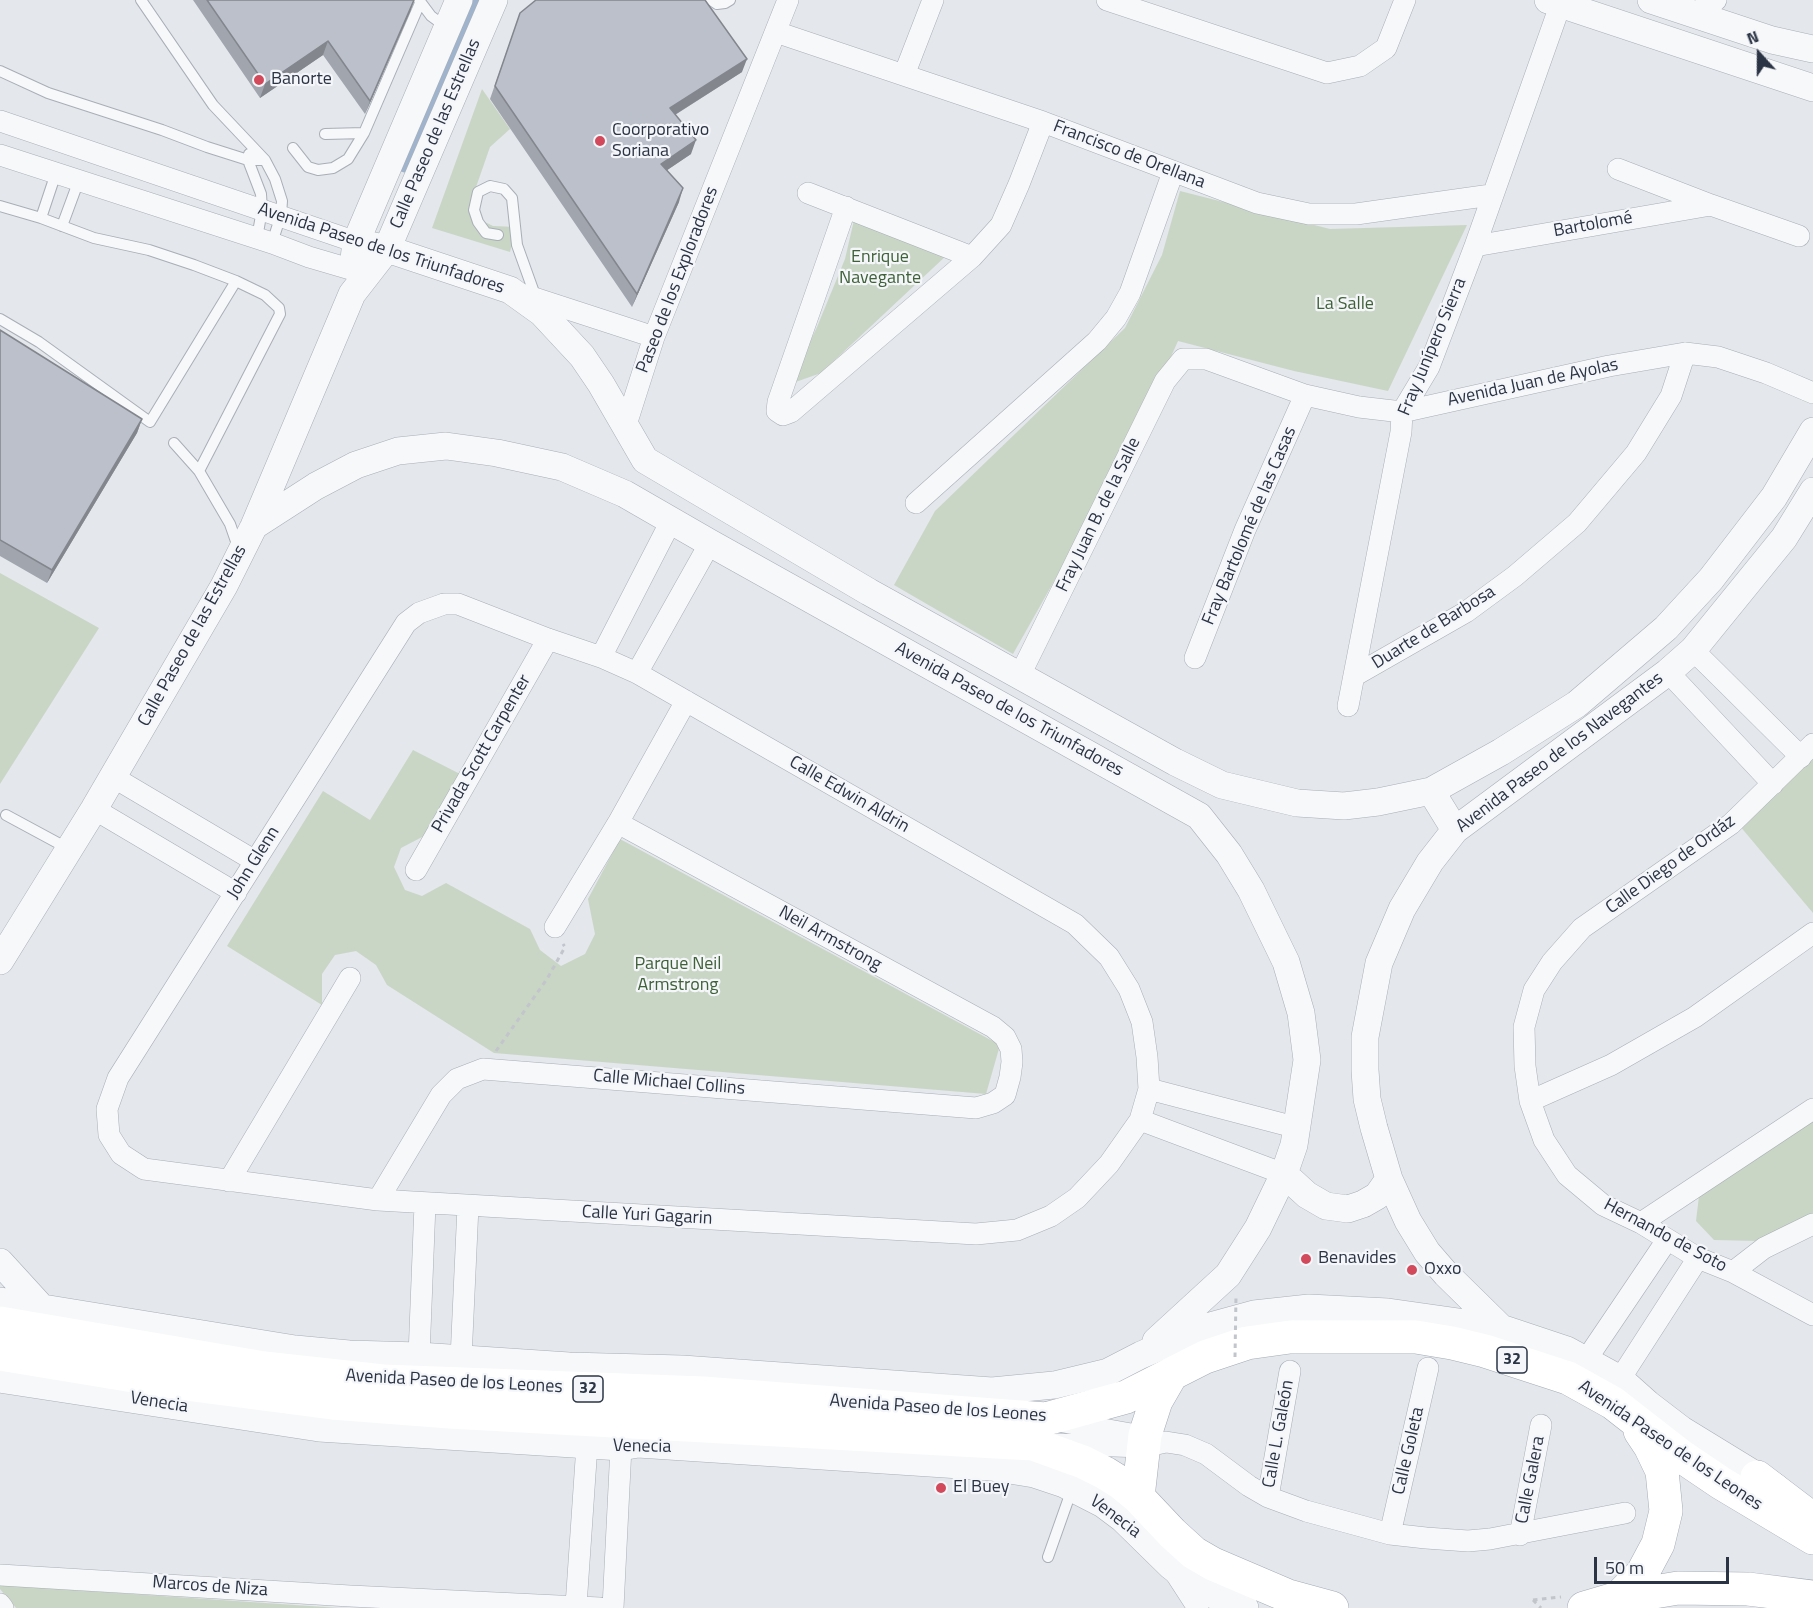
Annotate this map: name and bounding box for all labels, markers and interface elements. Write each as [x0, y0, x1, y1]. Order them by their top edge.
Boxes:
north arrow [1729, 24, 1789, 84]
text: N [1743, 24, 1762, 50]
street label: Calle Paseo de las Estrellas [386, 36, 486, 232]
place label: Banorte [271, 69, 332, 91]
marker: Banorte [252, 73, 266, 87]
street label: Francisco de Orellana [1050, 116, 1208, 194]
place label: Coorporativo Soriana [612, 120, 709, 162]
marker: Coorporativo Soriana [593, 134, 607, 148]
street label: Paseo de los Exploradores [632, 184, 724, 376]
street label: Avenida Paseo de los Triunfadores [255, 199, 507, 299]
street label: Bartolomé [1552, 207, 1634, 243]
park label: Enrique Navegante [839, 247, 921, 290]
street label: Fray Junípero Sierra [1394, 275, 1472, 419]
park label: La Salle [1316, 294, 1374, 316]
street label: Avenida Juan de Ayolas [1446, 354, 1620, 412]
street label: Fray Bartolomé de las Casas [1198, 424, 1302, 628]
street label: Fray Juan B. de la Salle [1052, 434, 1146, 596]
street label: Calle Paseo de las Estrellas [134, 541, 252, 731]
street label: Duarte de Barbosa [1368, 581, 1500, 675]
street label: Avenida Paseo de los Triunfadores [891, 638, 1127, 782]
street label: Avenida Paseo de los Navegantes [1452, 668, 1668, 838]
street label: Privada Scott Carpenter [428, 671, 536, 837]
street label: Calle Edwin Aldrin [785, 752, 913, 838]
street label: Calle Diego de Ordáz [1602, 811, 1740, 919]
street label: John Glenn [223, 823, 285, 903]
street label: Neil Armstrong [775, 902, 885, 976]
park label: Parque Neil Armstrong [635, 954, 721, 996]
street label: Calle Michael Collins [592, 1066, 746, 1100]
street label: Hernando de Soto [1600, 1194, 1730, 1278]
street label: Calle Yuri Gagarin [581, 1202, 713, 1230]
place label: Benavides [1318, 1248, 1396, 1270]
marker: Benavides [1299, 1252, 1313, 1266]
place label: Oxxo [1424, 1259, 1461, 1281]
marker: Oxxo [1405, 1263, 1419, 1277]
road number: 32 [1497, 1347, 1527, 1373]
street label: Avenida Paseo de los Leones [345, 1366, 563, 1398]
road number: 32 [573, 1376, 603, 1402]
street label: Avenida Paseo de los Leones [1574, 1376, 1766, 1516]
street label: Calle L. Galeón [1259, 1378, 1299, 1490]
street label: Venecia [128, 1388, 190, 1418]
street label: Avenida Paseo de los Leones [829, 1391, 1047, 1427]
street label: Calle Goleta [1388, 1405, 1430, 1497]
street label: Calle Galera [1512, 1434, 1550, 1526]
street label: Venecia [613, 1436, 671, 1458]
place label: El Buey [953, 1477, 1009, 1499]
marker: El Buey [934, 1481, 948, 1495]
street label: Venecia [1085, 1491, 1145, 1543]
scale bar [1597, 1545, 1732, 1583]
text: 50 m [1605, 1554, 1644, 1581]
street label: Marcos de Niza [152, 1572, 268, 1602]

